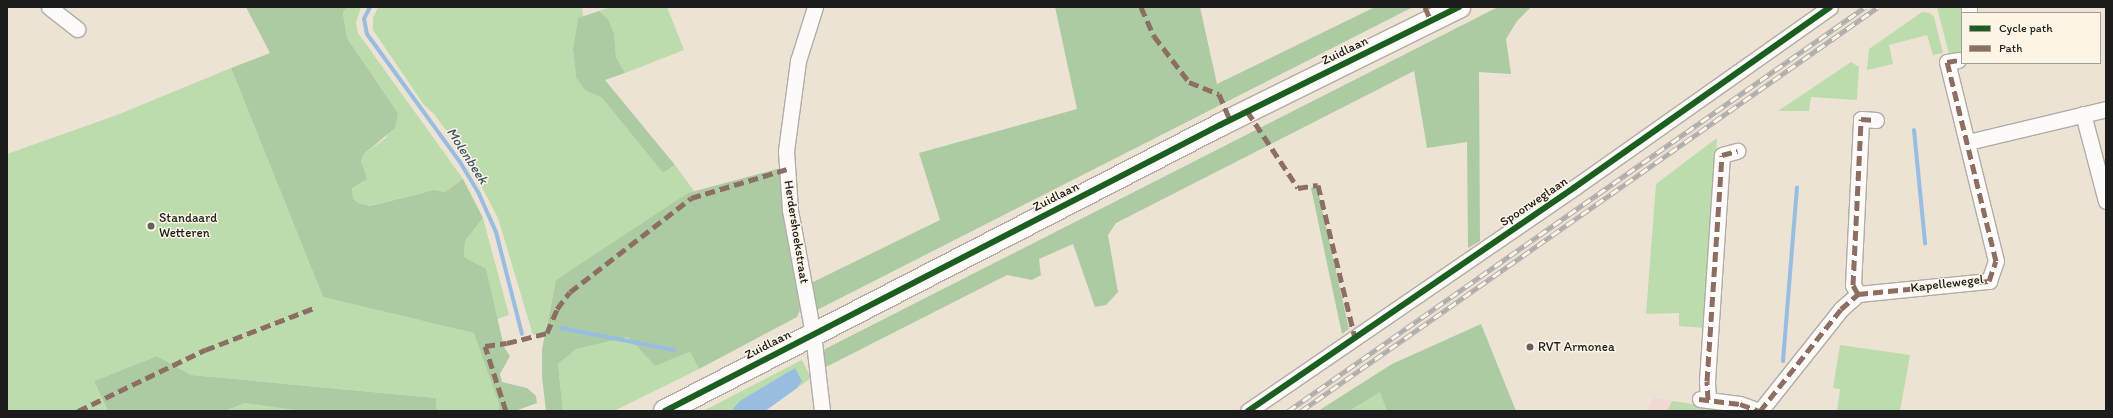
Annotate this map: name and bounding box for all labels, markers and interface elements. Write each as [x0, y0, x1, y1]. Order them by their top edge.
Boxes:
legend [1961, 12, 2101, 64]
text: Cycle path [1999, 21, 2053, 35]
street label: Zuidlaan [1319, 33, 1371, 69]
text: Path [1999, 41, 2022, 55]
water label: Molenbeek [442, 124, 492, 188]
street label: Spoorweglaan [1497, 174, 1571, 230]
street label: Herdershoekstraat [780, 179, 812, 285]
street label: Zuidlaan [1030, 179, 1082, 215]
place label: Standaard Wetteren [159, 211, 217, 242]
marker: Standaard Wetteren [146, 221, 156, 231]
street label: Kapellewegel [1910, 272, 1984, 296]
street label: Zuidlaan [742, 327, 794, 363]
place label: RVT Armonea [1538, 339, 1615, 355]
marker: RVT Armonea [1525, 342, 1535, 352]

